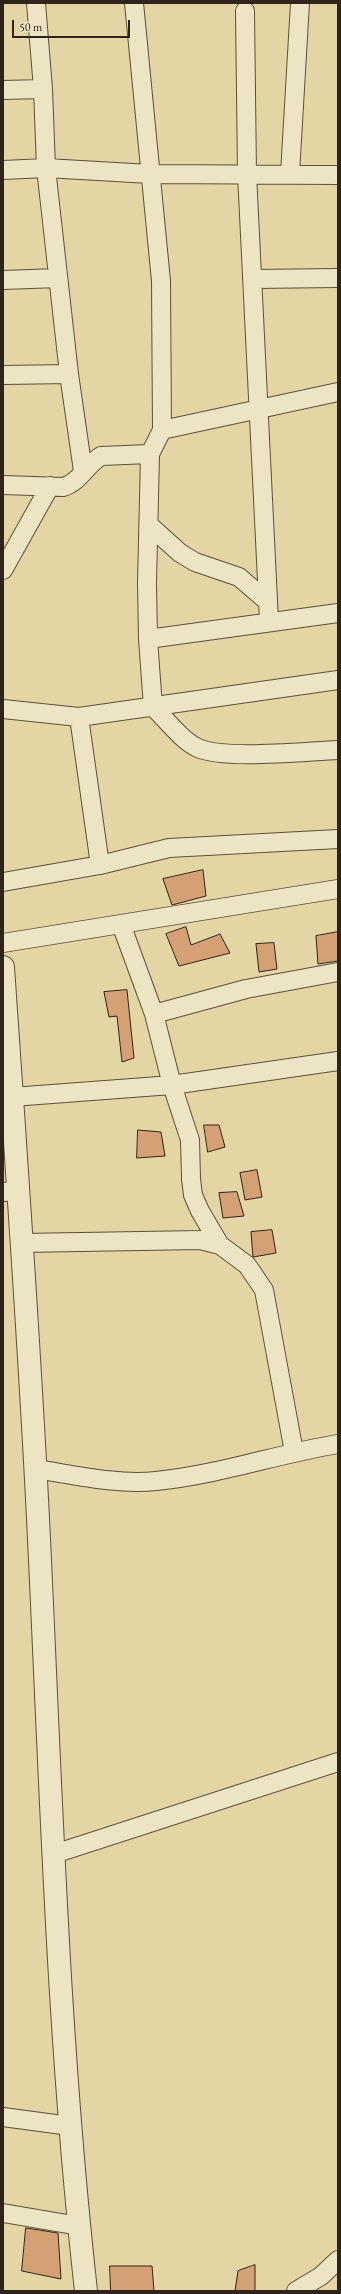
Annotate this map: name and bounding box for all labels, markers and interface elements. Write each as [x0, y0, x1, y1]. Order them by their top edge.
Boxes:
scale bar [14, 12, 132, 38]
text: 50 m [19, 19, 42, 35]

